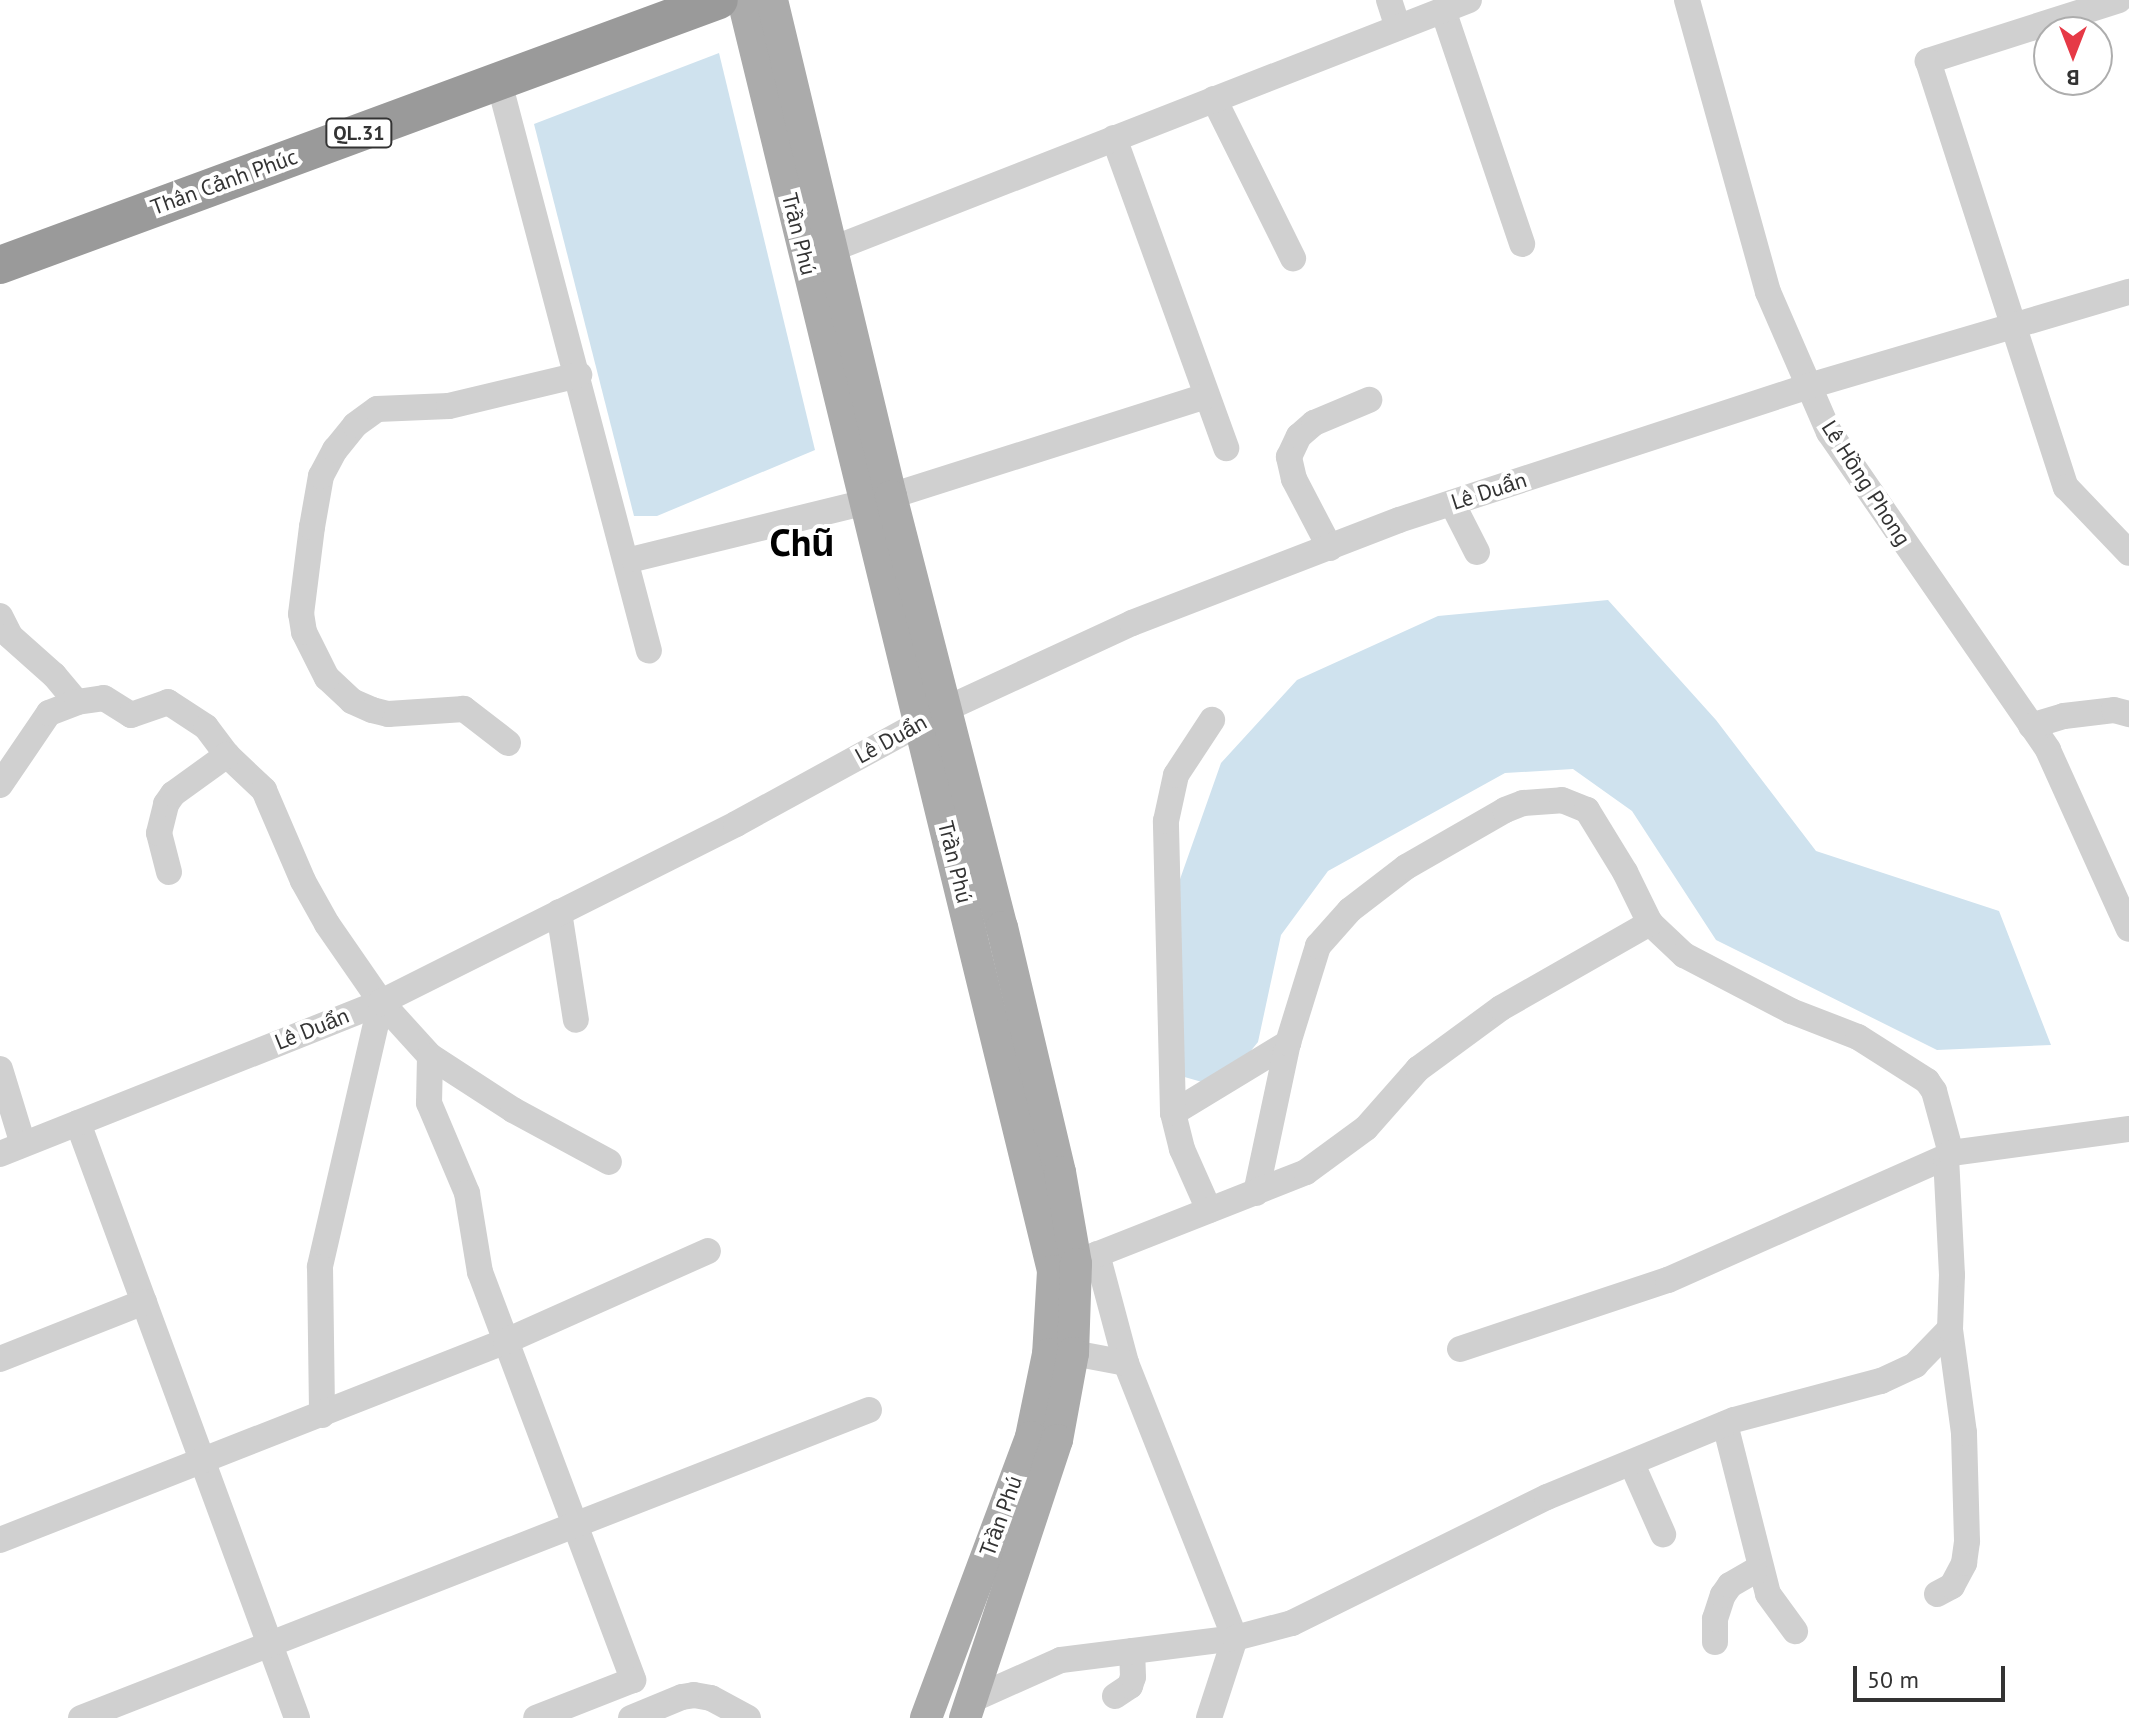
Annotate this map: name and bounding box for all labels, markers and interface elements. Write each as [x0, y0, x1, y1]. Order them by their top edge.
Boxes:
north arrow [2033, 16, 2113, 96]
text: B [2067, 64, 2080, 92]
road number: QL.31 [325, 117, 393, 149]
street label: Thân Cảnh Phúc [147, 143, 301, 221]
street label: Trần Phú [776, 190, 822, 278]
street label: Lê Hồng Phong [1816, 415, 1916, 551]
street label: Lê Duẩn [1448, 466, 1530, 516]
district label: Chũ [769, 519, 835, 565]
street label: Lê Duẩn [851, 709, 931, 769]
street label: Trần Phú [932, 818, 978, 906]
street label: Lê Duẩn [271, 1002, 353, 1056]
street label: Trần Phú [974, 1472, 1028, 1560]
scale bar [1857, 1650, 2009, 1700]
text: 50 m [1867, 1664, 1919, 1695]

